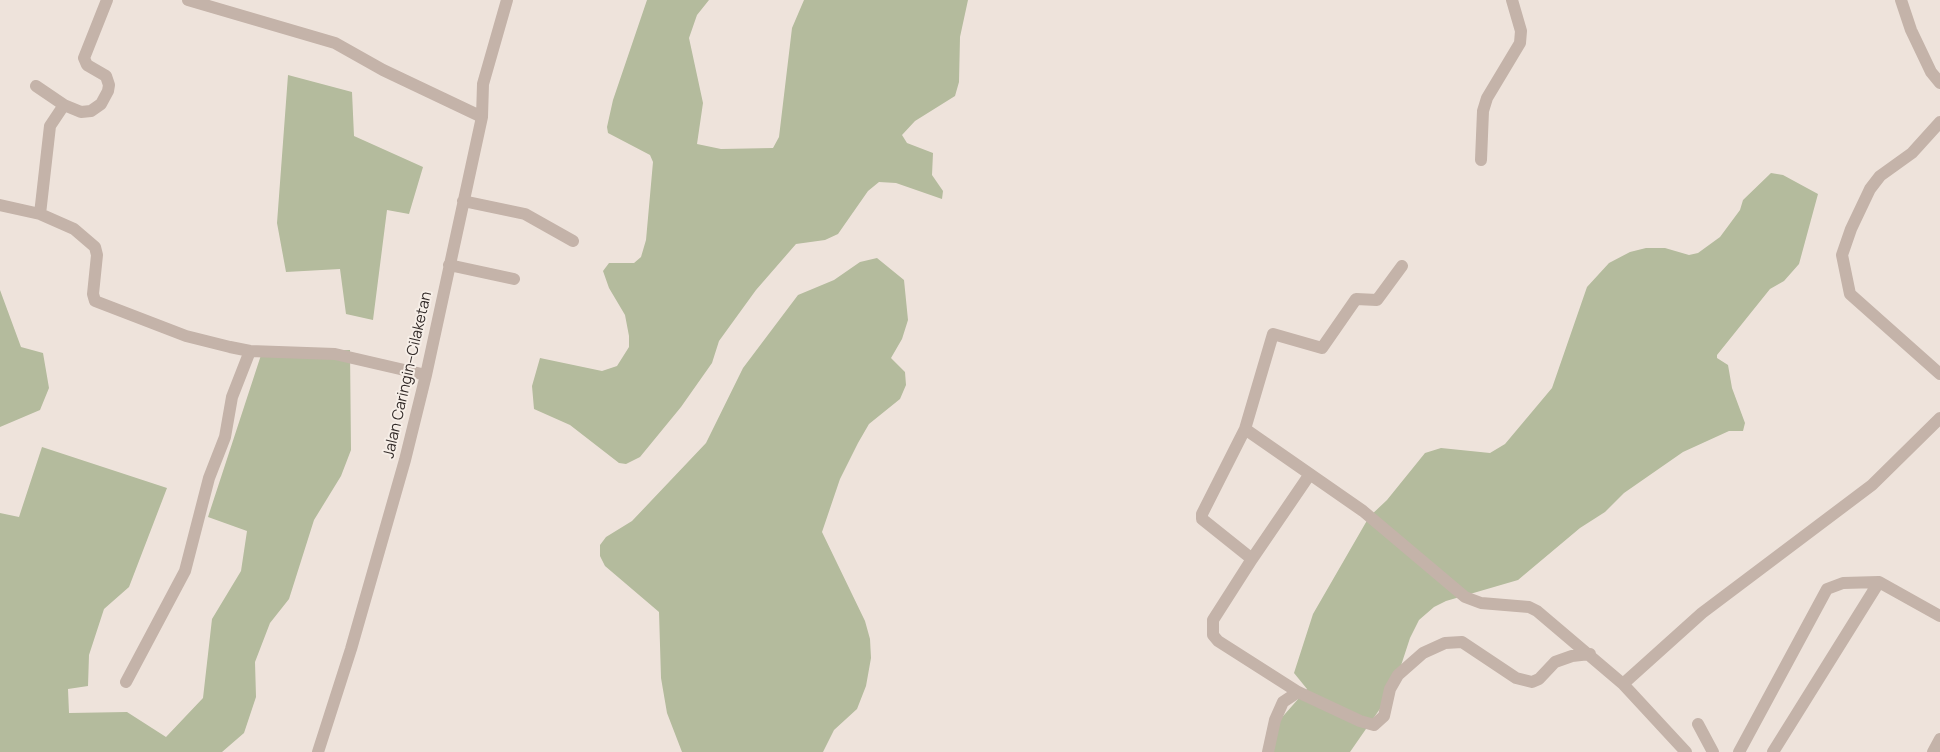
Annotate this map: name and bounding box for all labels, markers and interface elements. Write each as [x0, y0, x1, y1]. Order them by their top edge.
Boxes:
street label: Jalan Caringin–Cilaketan [380, 290, 436, 460]

